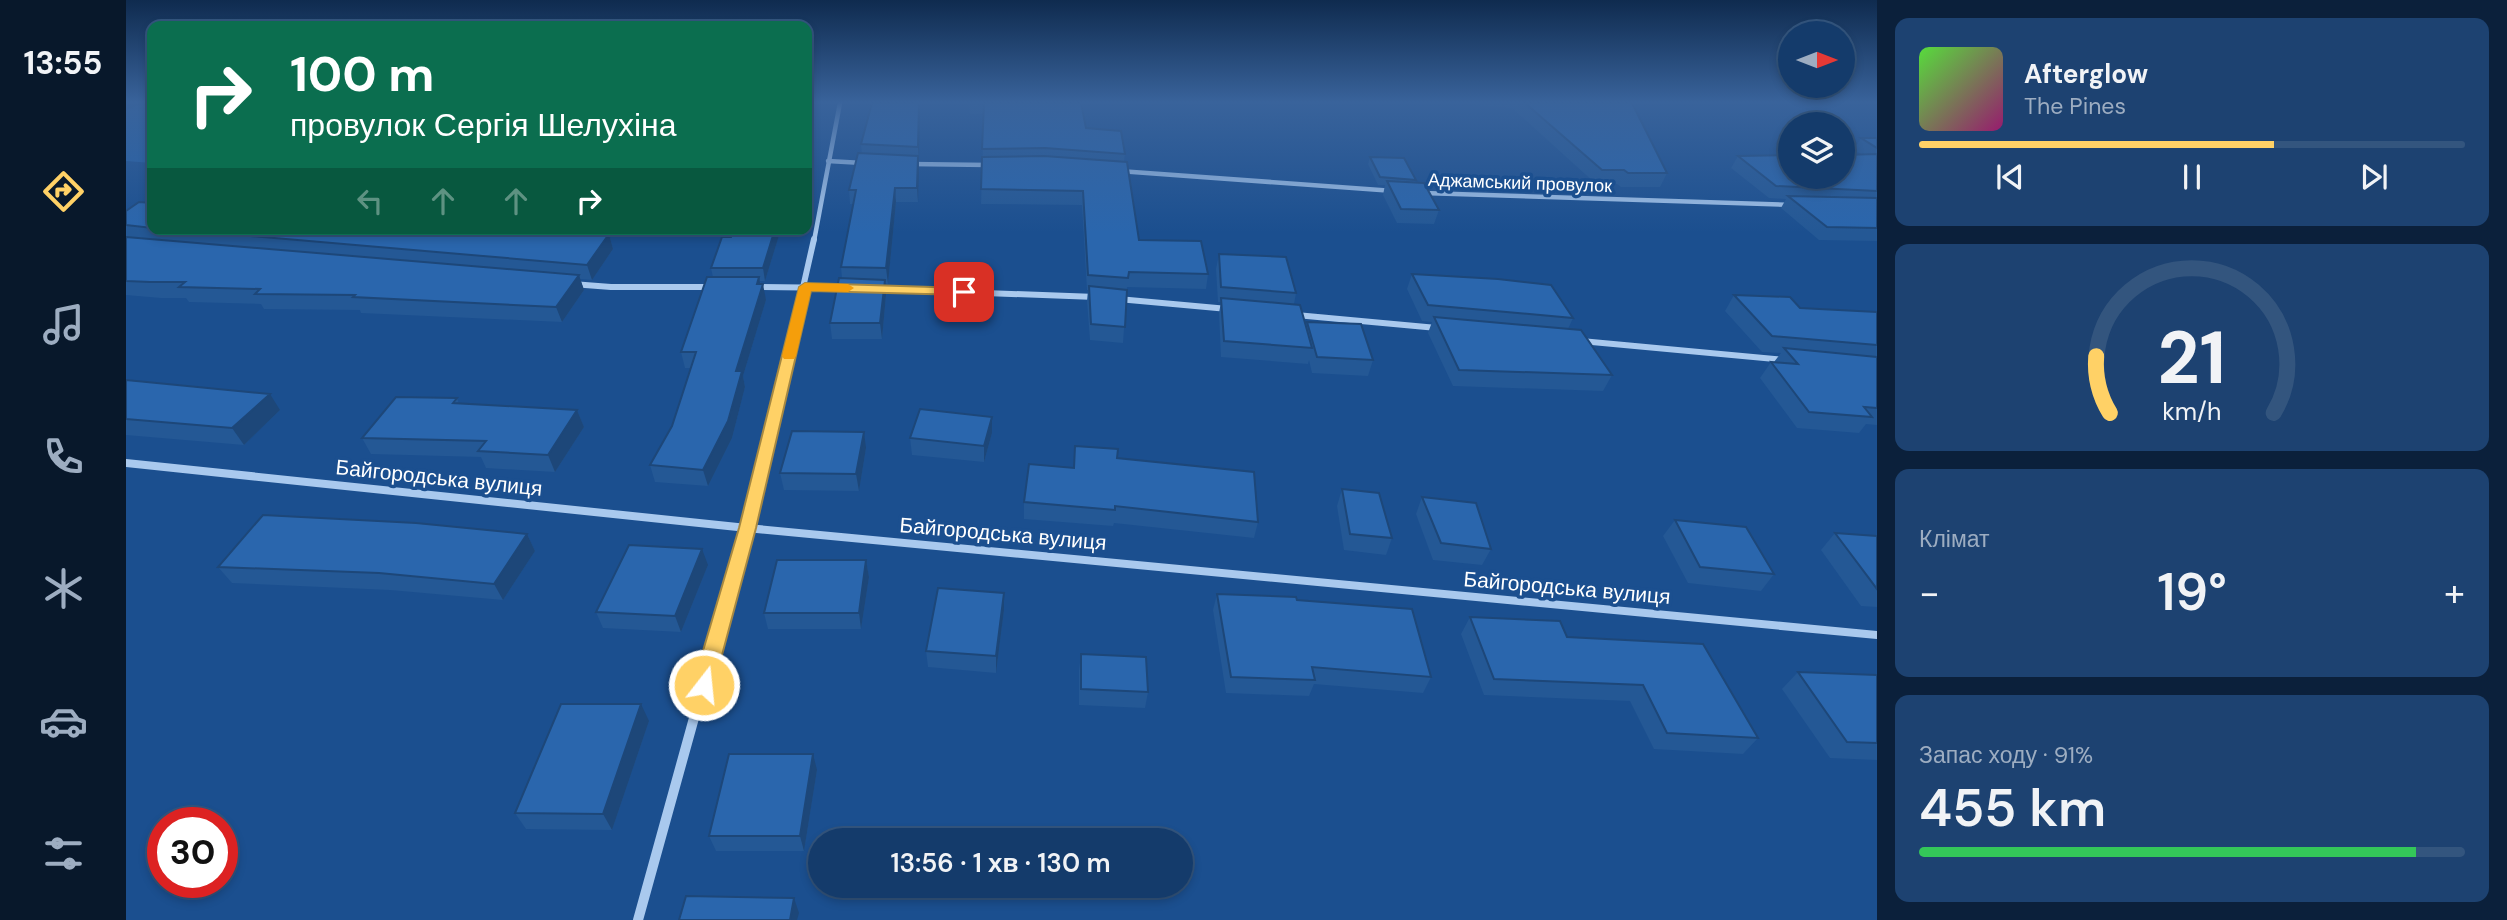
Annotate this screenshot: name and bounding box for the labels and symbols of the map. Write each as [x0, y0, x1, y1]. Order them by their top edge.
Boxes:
north arrow [1778, 21, 1855, 98]
street label: Аджамський провулок [1428, 168, 1613, 198]
pin [934, 262, 994, 322]
street label: Байгородська вулиця [334, 453, 544, 503]
street label: Байгородська вулиця [898, 511, 1108, 557]
street label: Байгородська вулиця [1462, 565, 1672, 611]
position arrow [667, 648, 741, 722]
speed limit sign: 30 [147, 807, 238, 898]

